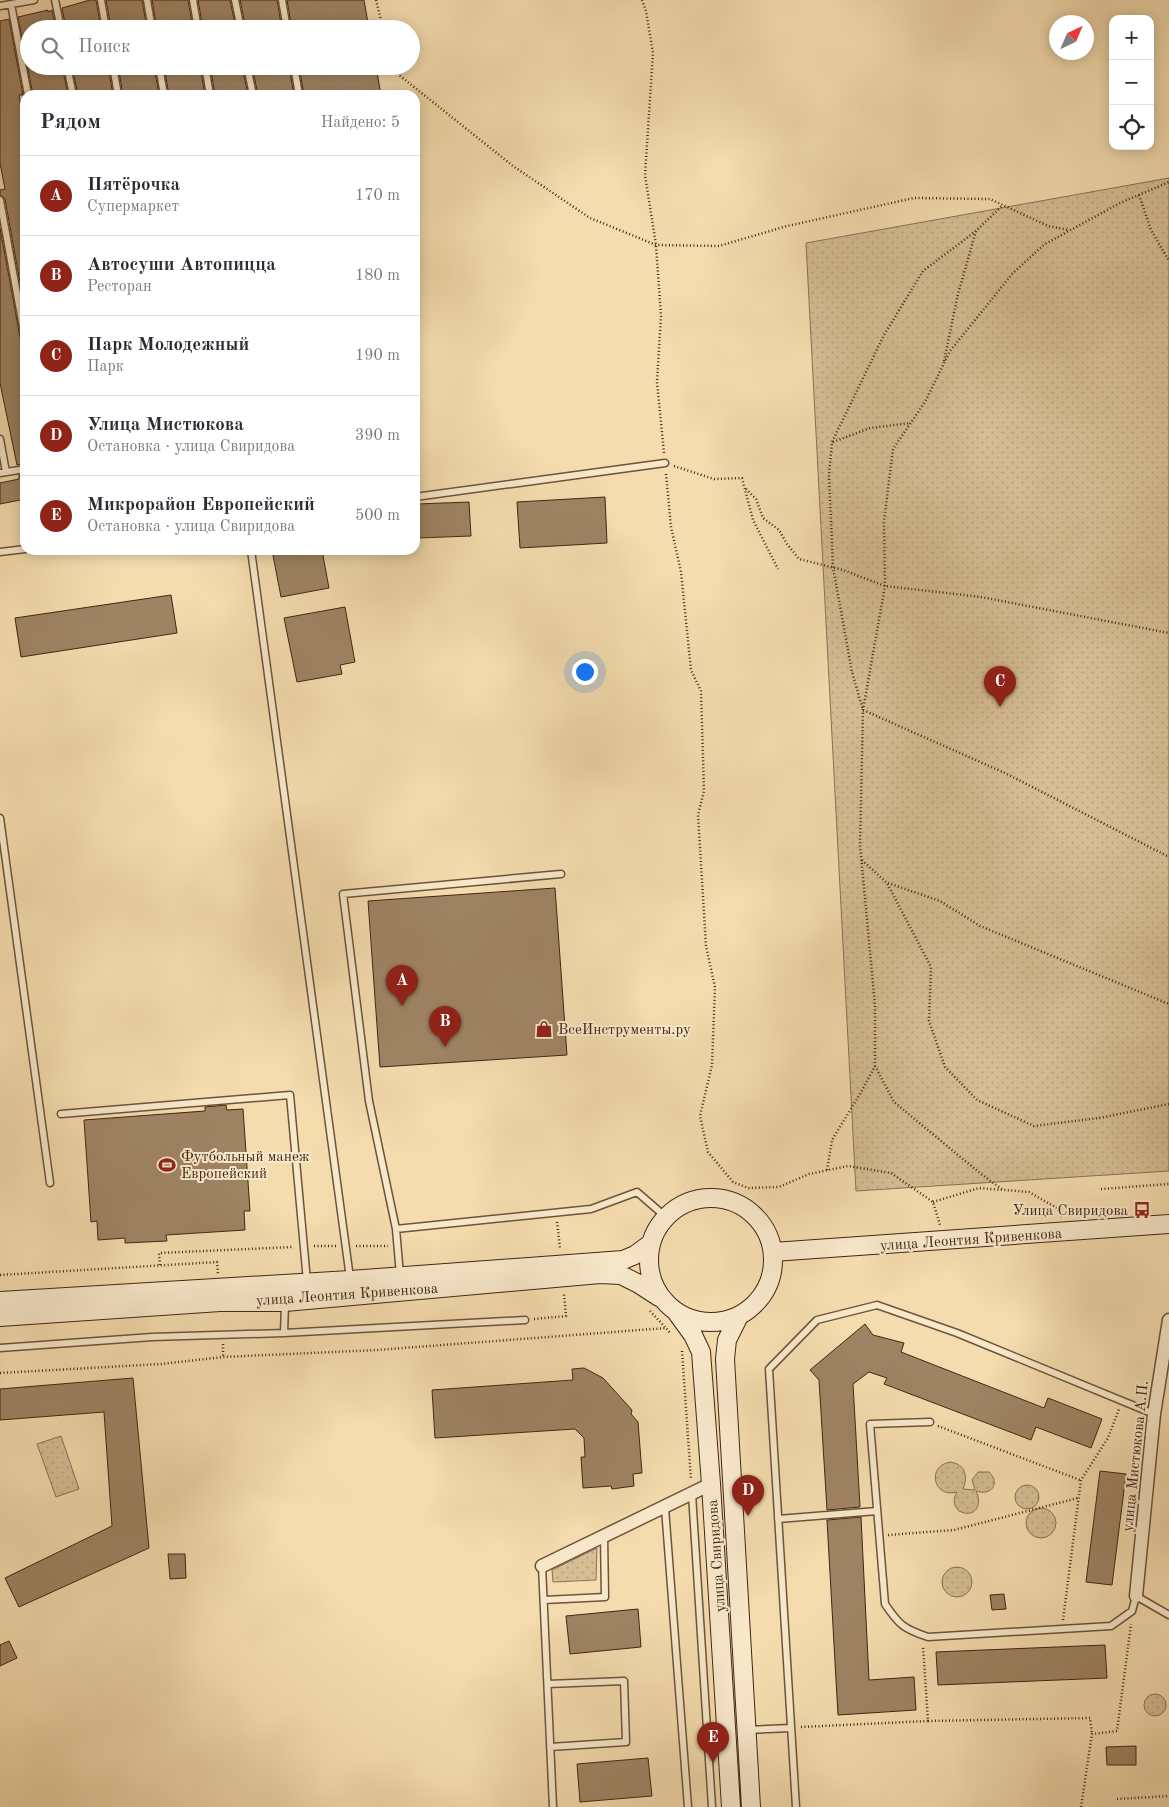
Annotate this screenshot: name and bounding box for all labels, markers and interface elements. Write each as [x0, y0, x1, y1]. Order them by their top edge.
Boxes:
north arrow [1049, 15, 1094, 60]
map controls [1109, 15, 1154, 150]
button: + [1109, 15, 1154, 60]
search box [20, 20, 420, 75]
icon: search [38, 34, 66, 62]
text: Поиск [78, 38, 130, 57]
button: − [1109, 60, 1154, 105]
button: locate [1109, 105, 1154, 150]
text: Рядом [40, 112, 101, 133]
text: Найдено: 5 [321, 115, 400, 131]
text: Пятёрочка [87, 176, 180, 195]
text: A [50, 188, 62, 204]
text: 170 m [355, 188, 400, 204]
text: Супермаркет [87, 199, 179, 215]
text: Автосуши Автопицца [87, 256, 276, 275]
text: B [50, 268, 62, 284]
text: 180 m [355, 268, 400, 284]
text: Ресторан [87, 279, 152, 295]
text: Парк Молодежный [87, 336, 250, 355]
text: C [51, 348, 61, 364]
text: 190 m [355, 348, 400, 364]
text: Парк [87, 359, 124, 375]
text: Улица Мистюкова [87, 416, 244, 435]
text: D [50, 428, 62, 444]
text: 390 m [355, 428, 400, 444]
text: Остановка · улица Свиридова [87, 439, 295, 455]
text: Микрорайон Европейский [87, 496, 315, 515]
text: E [50, 508, 62, 524]
text: 500 m [355, 508, 400, 524]
text: Остановка · улица Свиридова [87, 519, 295, 535]
your location [572, 659, 598, 685]
pin: C [984, 666, 1016, 707]
pin: A [386, 965, 418, 1006]
pin: B [429, 1006, 461, 1047]
shop icon: ВсеИнструменты.ру [534, 1019, 554, 1039]
place label: ВсеИнструменты.ру [558, 1023, 691, 1038]
place label: Футбольный манеж Европейский [181, 1150, 310, 1182]
sports icon: Футбольный манеж Европейский [157, 1155, 177, 1175]
bus stop icon: Улица Свиридова [1132, 1200, 1152, 1220]
place label: Улица Свиридова [1013, 1204, 1129, 1219]
street label: улица Леонтия Кривенкова [879, 1227, 1063, 1254]
street label: улица Леонтия Кривенкова [255, 1282, 439, 1309]
street label: улица Мистюкова А.П. [1121, 1380, 1152, 1533]
pin: D [732, 1475, 764, 1516]
street label: улица Свиридова [706, 1498, 729, 1613]
pin: E [697, 1722, 729, 1763]

